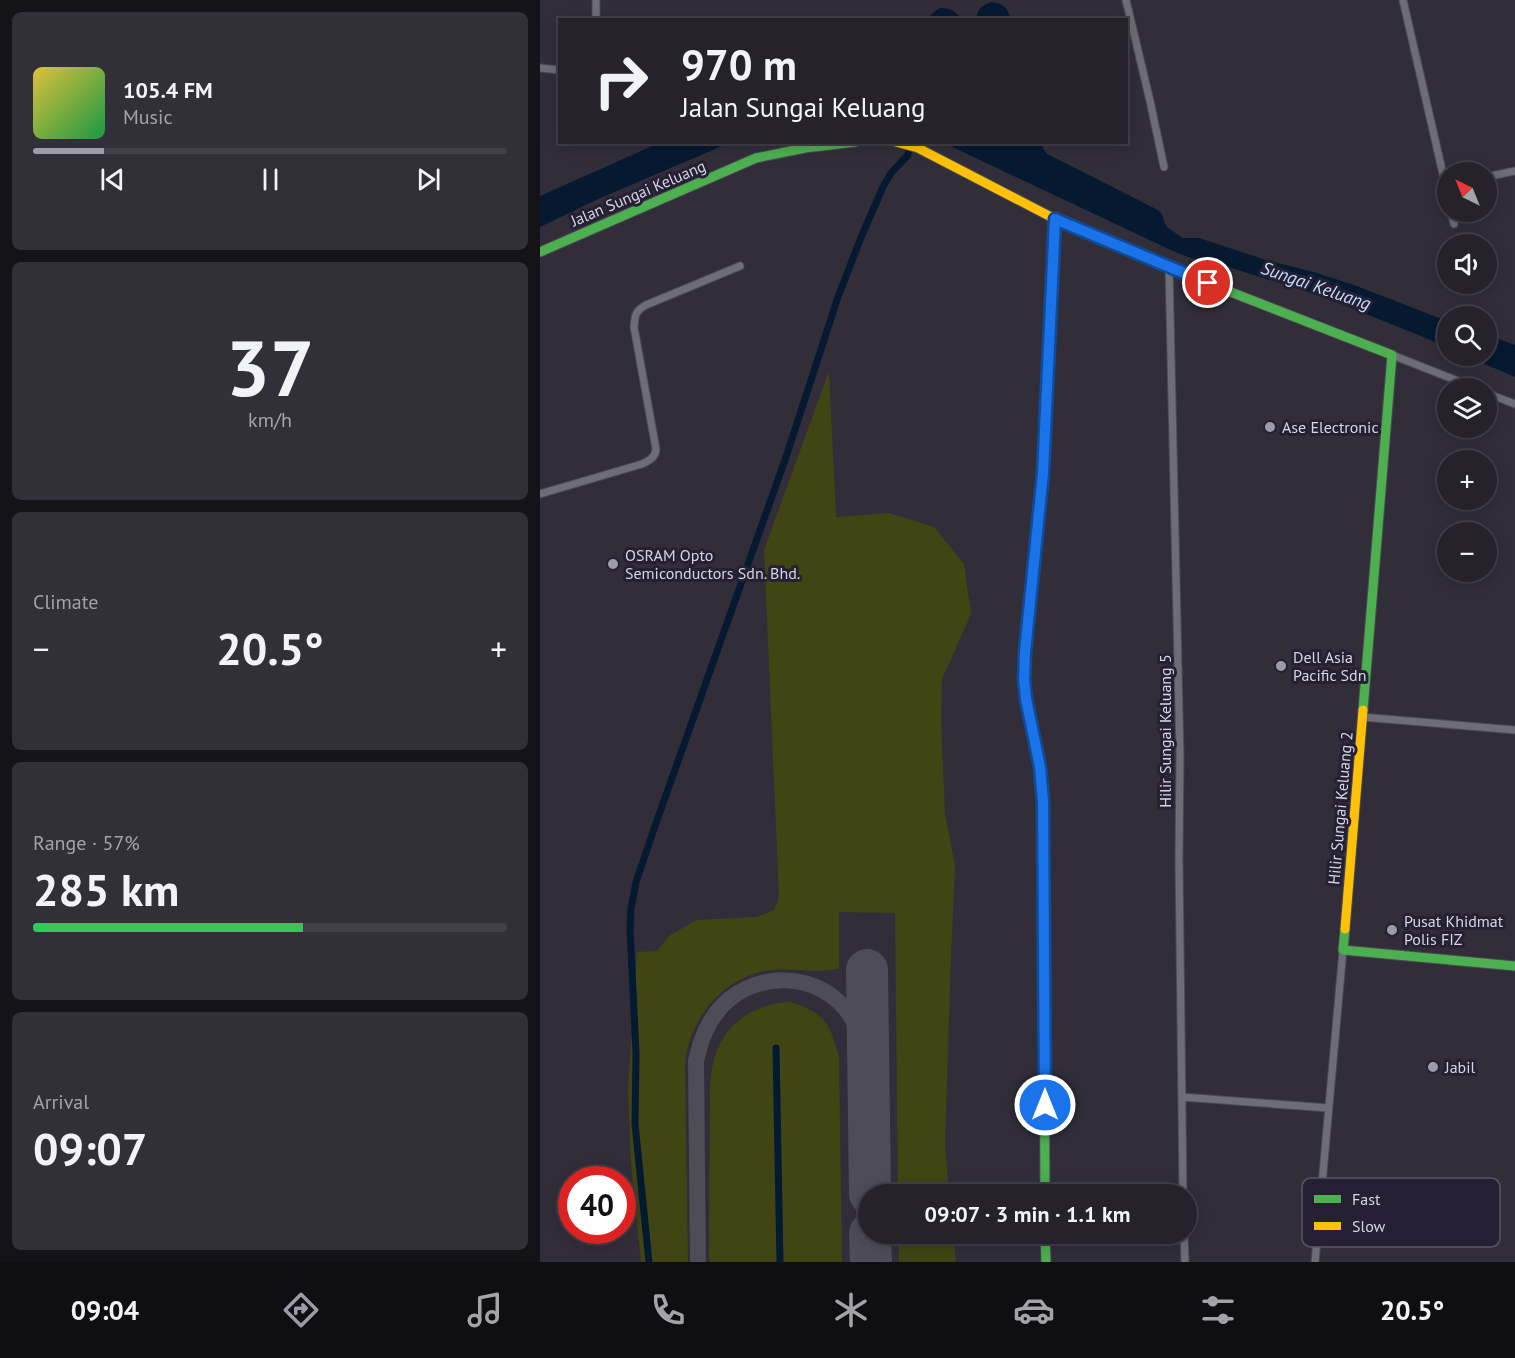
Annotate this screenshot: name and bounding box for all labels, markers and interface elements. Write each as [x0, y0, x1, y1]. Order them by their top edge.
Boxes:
text: 970 m [681, 37, 797, 92]
icon: right [582, 42, 660, 120]
text: 105.4 FM [123, 76, 213, 104]
text: Jalan Sungai Keluang [681, 90, 926, 124]
text: Music [123, 104, 172, 130]
street label: Jalan Sungai Keluang [566, 155, 709, 231]
north arrow [1437, 162, 1497, 222]
map controls [1437, 162, 1497, 582]
icon: previous [96, 163, 129, 196]
icon: pause [254, 163, 287, 196]
icon: next [412, 163, 445, 196]
button: sound [1437, 234, 1497, 294]
water label: Sungai Keluang [1258, 256, 1374, 315]
pin [1182, 257, 1233, 308]
icon: arrive [1191, 266, 1224, 299]
button: search [1437, 306, 1497, 366]
text: 37 [226, 317, 314, 418]
button: layers [1437, 378, 1497, 438]
text: km/h [248, 407, 292, 433]
place label: Ase Electronic [1282, 417, 1379, 437]
marker: Ase Electronic [1263, 420, 1277, 434]
button: + [1437, 450, 1497, 510]
button: − [1437, 522, 1497, 582]
place label: OSRAM Opto Semiconductors Sdn. Bhd. [625, 545, 800, 583]
marker: OSRAM Opto Semiconductors Sdn. Bhd. [606, 557, 620, 571]
text: Climate [33, 589, 99, 615]
text: 20.5° [216, 619, 324, 677]
text: − [33, 627, 50, 670]
text: + [490, 627, 507, 670]
place label: Dell Asia Pacific Sdn [1293, 647, 1366, 685]
street label: Hilir Sungai Keluang 5 [1155, 654, 1175, 808]
marker: Dell Asia Pacific Sdn [1274, 659, 1288, 673]
street label: Hilir Sungai Keluang 2 [1323, 731, 1357, 885]
text: Range · 57% [33, 830, 140, 856]
text: 285 km [33, 860, 179, 918]
place label: Pusat Khidmat Polis FIZ [1404, 911, 1504, 949]
marker: Pusat Khidmat Polis FIZ [1385, 923, 1399, 937]
place label: Jabil [1444, 1057, 1476, 1077]
marker: Jabil [1426, 1060, 1440, 1074]
position arrow [1013, 1073, 1077, 1137]
text: Arrival [33, 1089, 89, 1115]
text: 09:07 [33, 1119, 147, 1177]
speed limit sign: 40 [558, 1166, 636, 1244]
legend [1302, 1178, 1500, 1247]
text: Fast [1352, 1189, 1381, 1209]
text: 09:07 · 3 min · 1.1 km [924, 1200, 1131, 1228]
text: Slow [1352, 1216, 1386, 1236]
icon: directions [280, 1289, 322, 1331]
icon: music [464, 1289, 506, 1331]
icon: phone [647, 1289, 689, 1331]
icon: climate [830, 1289, 872, 1331]
icon: car [1013, 1289, 1055, 1331]
icon: filters [1197, 1289, 1239, 1331]
text: 09:04 [71, 1293, 139, 1327]
text: 20.5° [1380, 1293, 1444, 1327]

